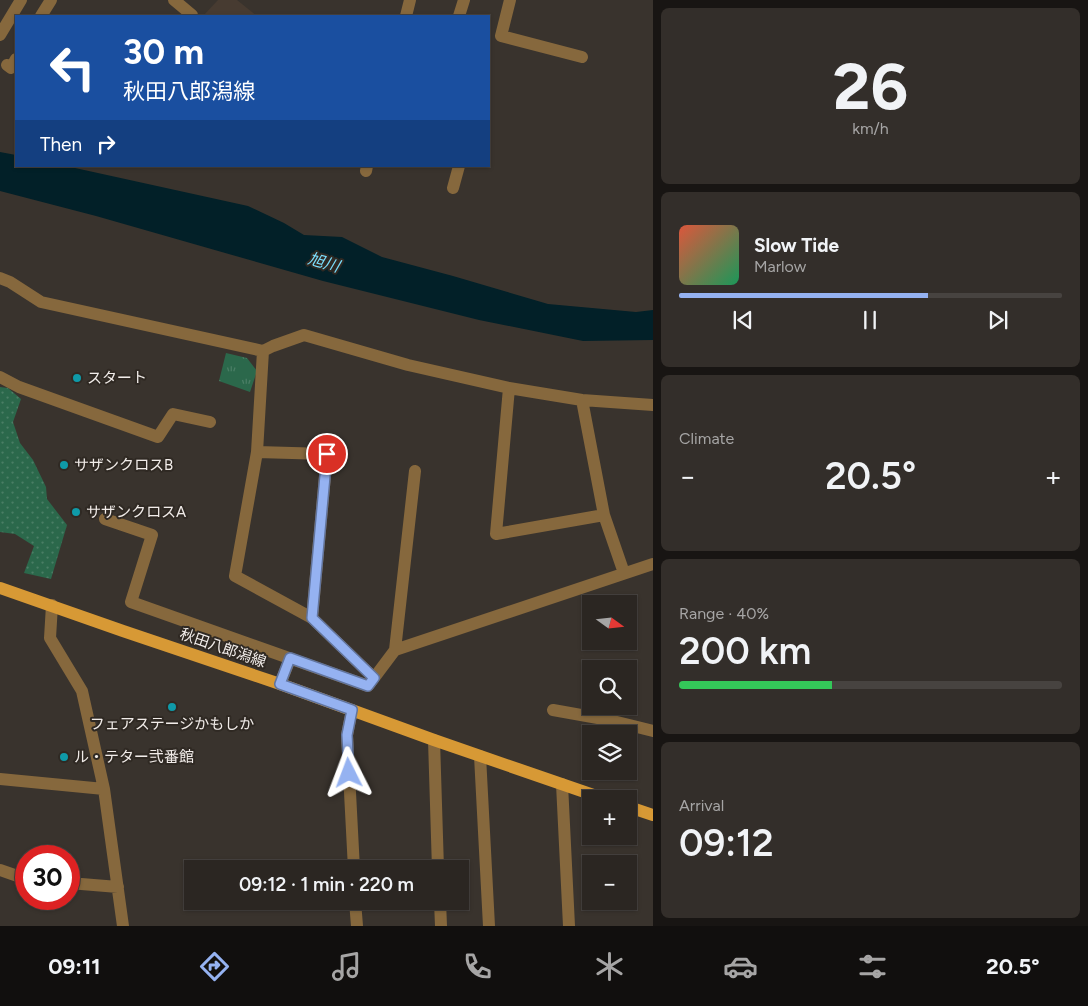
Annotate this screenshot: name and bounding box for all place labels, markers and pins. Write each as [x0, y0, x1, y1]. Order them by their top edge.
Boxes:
place label: スタート [87, 369, 147, 387]
marker: スタート [71, 372, 83, 384]
pin [306, 433, 348, 475]
place label: サザンクロスB [74, 456, 173, 474]
marker: サザンクロスB [58, 459, 70, 471]
place label: サザンクロスA [86, 503, 186, 521]
marker: サザンクロスA [70, 506, 82, 518]
marker: フェアステージかもしか [166, 701, 178, 713]
place label: フェアステージかもしか [90, 715, 254, 733]
place label: ル・テター弐番館 [74, 748, 194, 766]
marker: ル・テター弐番館 [58, 751, 70, 763]

